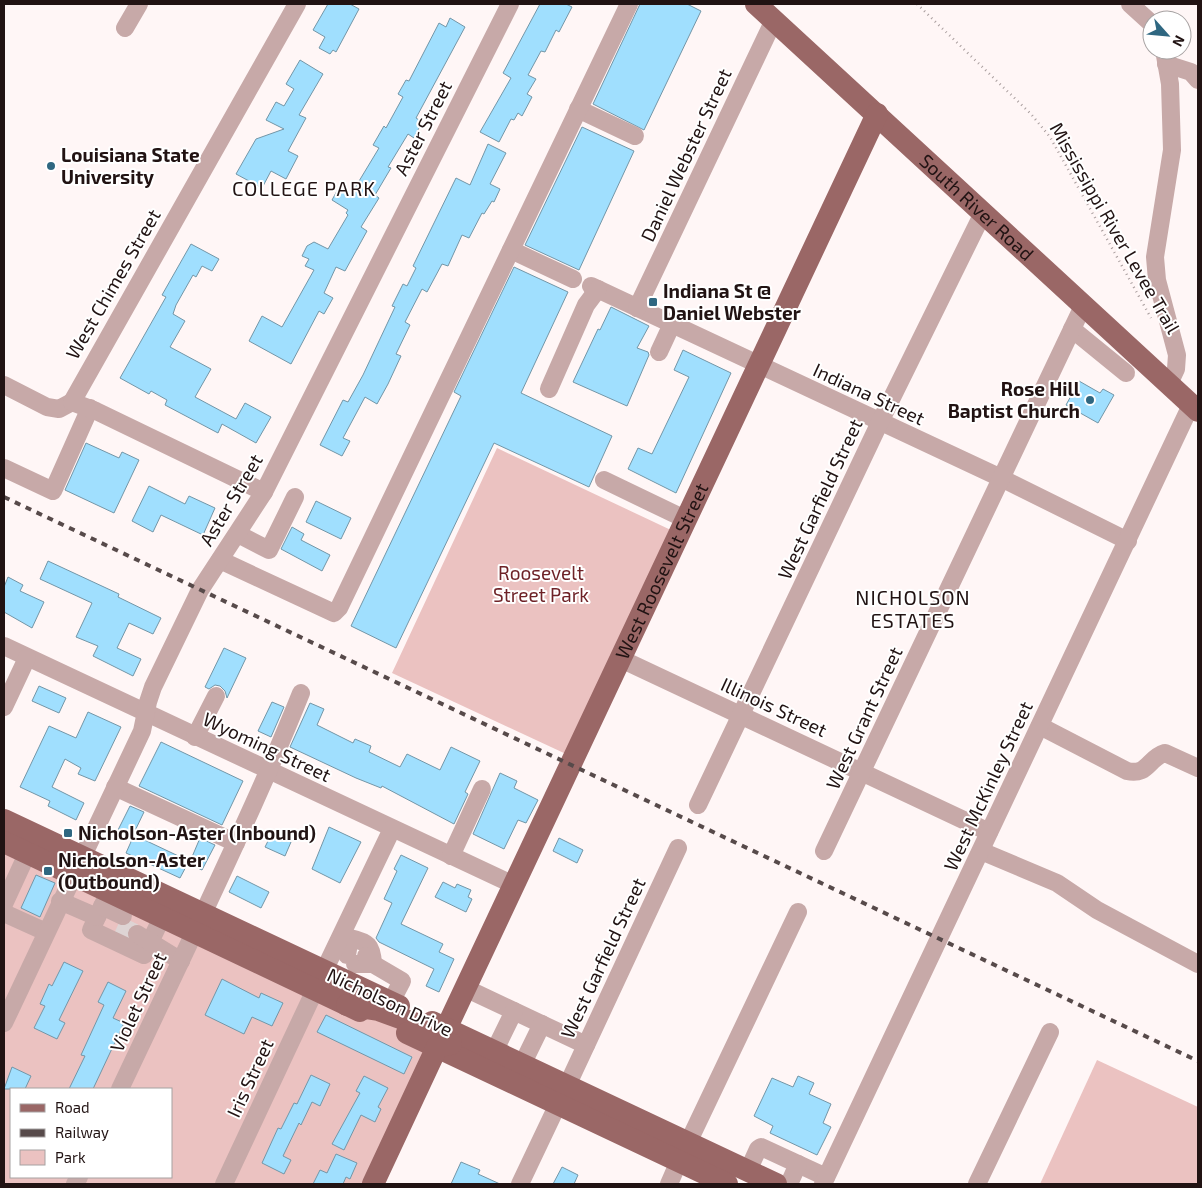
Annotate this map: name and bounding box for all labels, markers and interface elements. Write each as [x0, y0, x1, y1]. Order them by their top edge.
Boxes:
north arrow [1142, 10, 1192, 60]
text: N [1169, 33, 1189, 49]
street label: Daniel Webster Street [635, 65, 736, 245]
street label: Aster Street [389, 77, 456, 179]
street label: Mississippi River Levee Trail [1045, 118, 1186, 338]
place label: Louisiana State University [61, 143, 200, 189]
street label: South River Road [915, 149, 1039, 265]
marker: Louisiana State University [45, 160, 57, 172]
district label: COLLEGE PARK [232, 176, 376, 200]
street label: West Chimes Street [60, 205, 165, 363]
place label: Indiana St @ Daniel Webster [663, 279, 801, 324]
marker: Indiana St @ Daniel Webster [647, 296, 659, 308]
street label: Indiana Street [810, 358, 929, 429]
place label: Rose Hill Baptist Church [948, 377, 1081, 422]
marker: Rose Hill Baptist Church [1084, 394, 1096, 406]
street label: West Garfield Street [772, 415, 867, 583]
street label: Aster Street [194, 450, 267, 550]
street label: West Roosevelt Street [610, 479, 713, 663]
park label: Roosevelt Street Park [493, 561, 589, 606]
district label: NICHOLSON ESTATES [855, 585, 971, 632]
street label: West Grant Street [821, 643, 907, 793]
street label: Illinois Street [718, 672, 831, 741]
street label: West McKinley Street [938, 697, 1037, 874]
street label: Wyoming Street [199, 707, 335, 786]
place label: Nicholson-Aster (Inbound) [78, 821, 316, 844]
marker: Nicholson-Aster (Inbound) [62, 827, 74, 839]
place label: Nicholson-Aster (Outbound) [58, 848, 205, 893]
marker: Nicholson-Aster (Outbound) [42, 865, 54, 877]
street label: West Garfield Street [555, 874, 650, 1042]
street label: Violet Street [104, 948, 171, 1055]
street label: Nicholson Drive [324, 962, 457, 1041]
street label: Iris Street [221, 1035, 278, 1121]
legend [10, 1088, 172, 1178]
text: Road [55, 1098, 90, 1116]
text: Railway [55, 1123, 109, 1141]
text: Park [55, 1148, 86, 1166]

